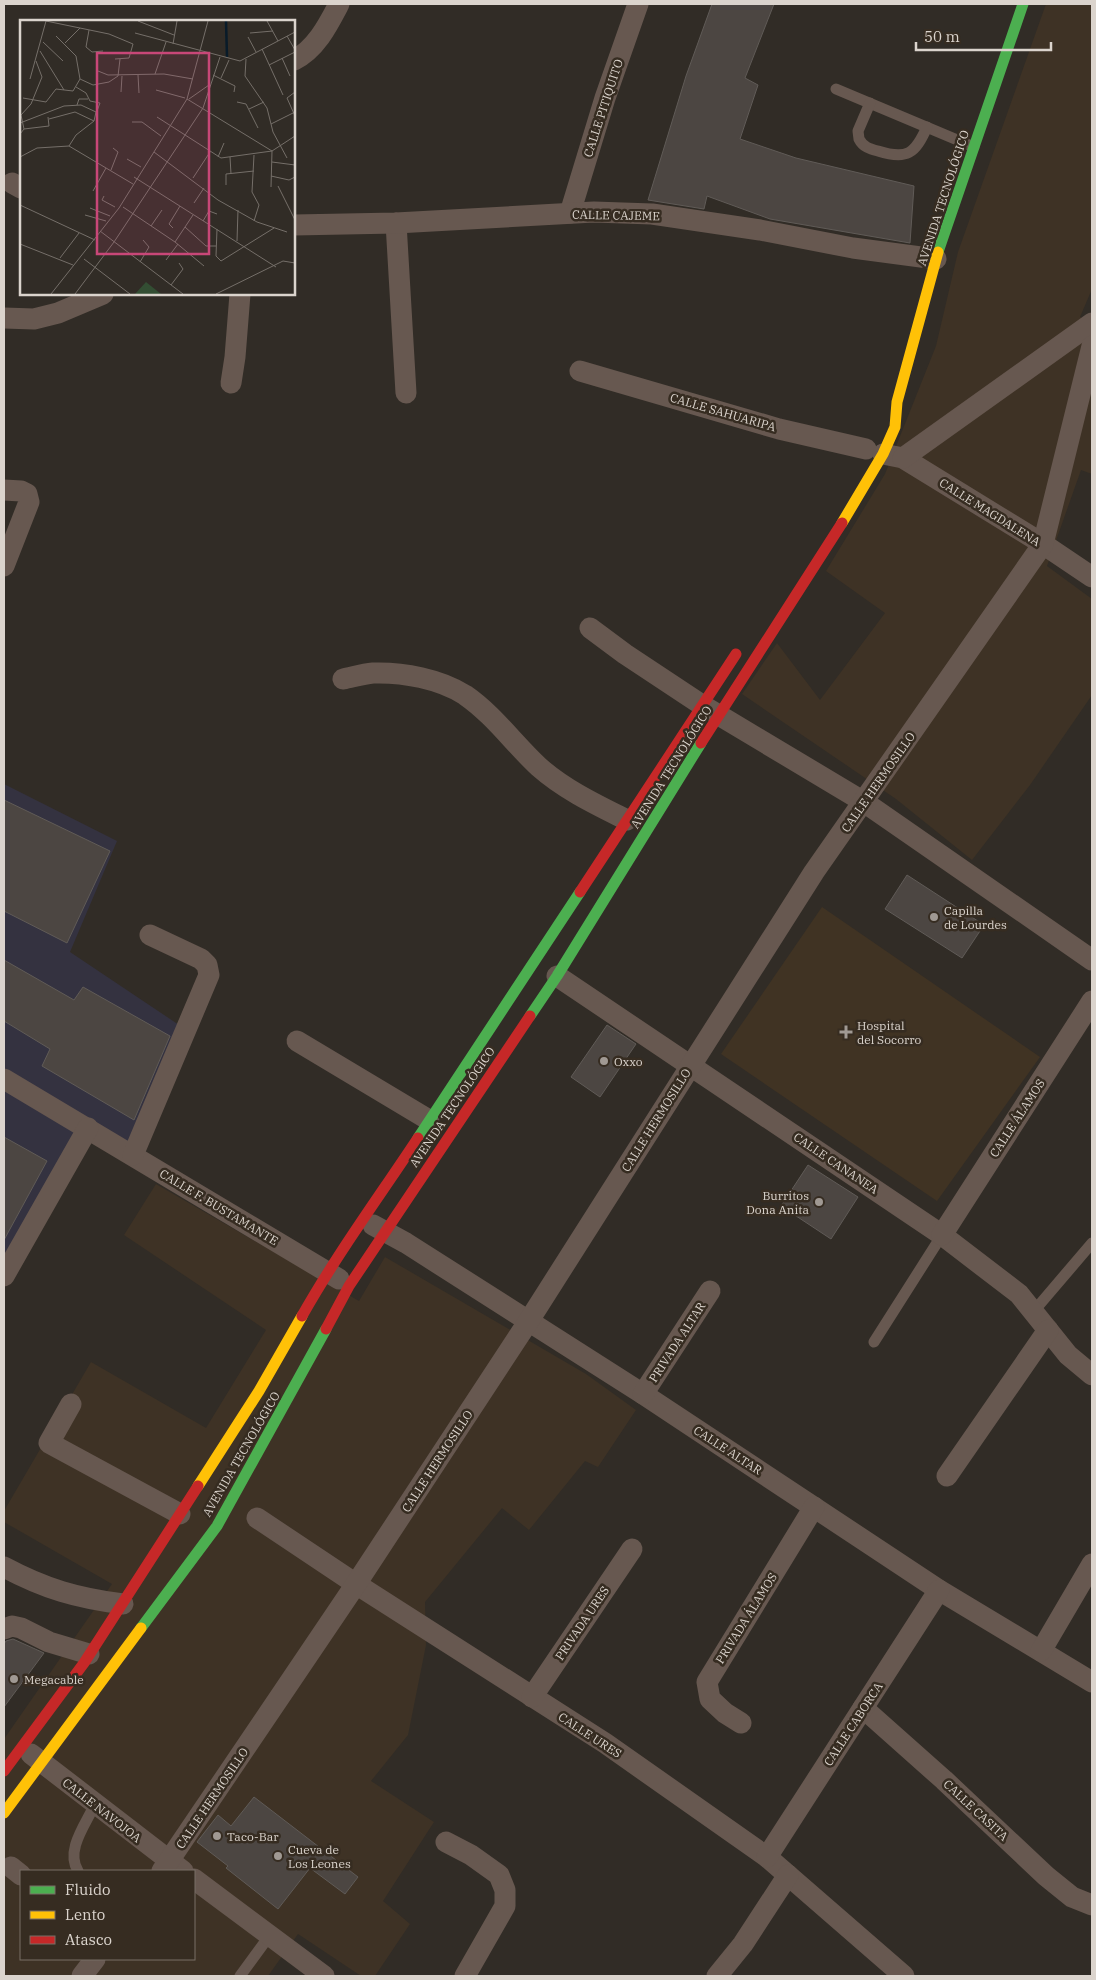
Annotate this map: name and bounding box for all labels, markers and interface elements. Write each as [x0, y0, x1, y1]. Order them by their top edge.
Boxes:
inset map [20, 20, 295, 295]
scale bar [916, 20, 1051, 52]
text: 50 m [924, 27, 960, 46]
street label: CALLE PITIQUITO [580, 57, 626, 159]
street label: AVENIDA TECNOLÓGICO [914, 128, 972, 268]
street label: CALLE CAJEME [572, 207, 660, 223]
street label: CALLE SAHUARIPA [668, 390, 778, 434]
street label: CALLE MAGDALENA [937, 475, 1044, 550]
street label: AVENIDA TECNOLÓGICO [627, 703, 715, 831]
street label: CALLE HERMOSILLO [838, 729, 918, 835]
place label: Capilla de Lourdes [944, 903, 1007, 932]
marker: Capilla de Lourdes [928, 911, 940, 923]
place label: Hospital del Socorro [857, 1018, 922, 1047]
marker: Hospital del Socorro [839, 1025, 853, 1039]
street label: AVENIDA TECNOLÓGICO [406, 1044, 498, 1170]
place label: Oxxo [614, 1054, 643, 1069]
marker: Oxxo [598, 1055, 610, 1067]
street label: CALLE HERMOSILLO [618, 1066, 694, 1174]
street label: CALLE ÁLAMOS [986, 1076, 1048, 1160]
street label: CALLE CANANEA [791, 1129, 882, 1197]
street label: CALLE F. BUSTAMANTE [157, 1166, 281, 1248]
place label: Burritos Dona Anita [746, 1188, 809, 1217]
marker: Burritos Dona Anita [813, 1196, 825, 1208]
street label: PRIVADA ALTAR [646, 1299, 708, 1385]
street label: AVENIDA TECNOLÓGICO [199, 1389, 283, 1519]
street label: CALLE HERMOSILLO [398, 1407, 476, 1515]
street label: CALLE ALTAR [691, 1422, 765, 1478]
street label: PRIVADA ÁLAMOS [712, 1570, 780, 1666]
street label: PRIVADA URES [552, 1583, 612, 1663]
place label: Megacable [24, 1672, 84, 1687]
marker: Megacable [8, 1673, 20, 1685]
street label: CALLE CABORCA [820, 1679, 886, 1769]
street label: CALLE URES [556, 1709, 624, 1761]
street label: CALLE HERMOSILLO [173, 1745, 251, 1851]
street label: CALLE NAVOJOA [60, 1775, 145, 1846]
street label: CALLE CASITA [941, 1776, 1012, 1844]
place label: Taco-Bar [227, 1829, 279, 1844]
marker: Taco-Bar [211, 1830, 223, 1842]
place label: Cueva de Los Leones [288, 1842, 351, 1871]
marker: Cueva de Los Leones [272, 1850, 284, 1862]
legend [20, 1870, 195, 1960]
text: Fluido [65, 1880, 110, 1899]
text: Lento [65, 1905, 105, 1924]
text: Atasco [65, 1930, 112, 1949]

